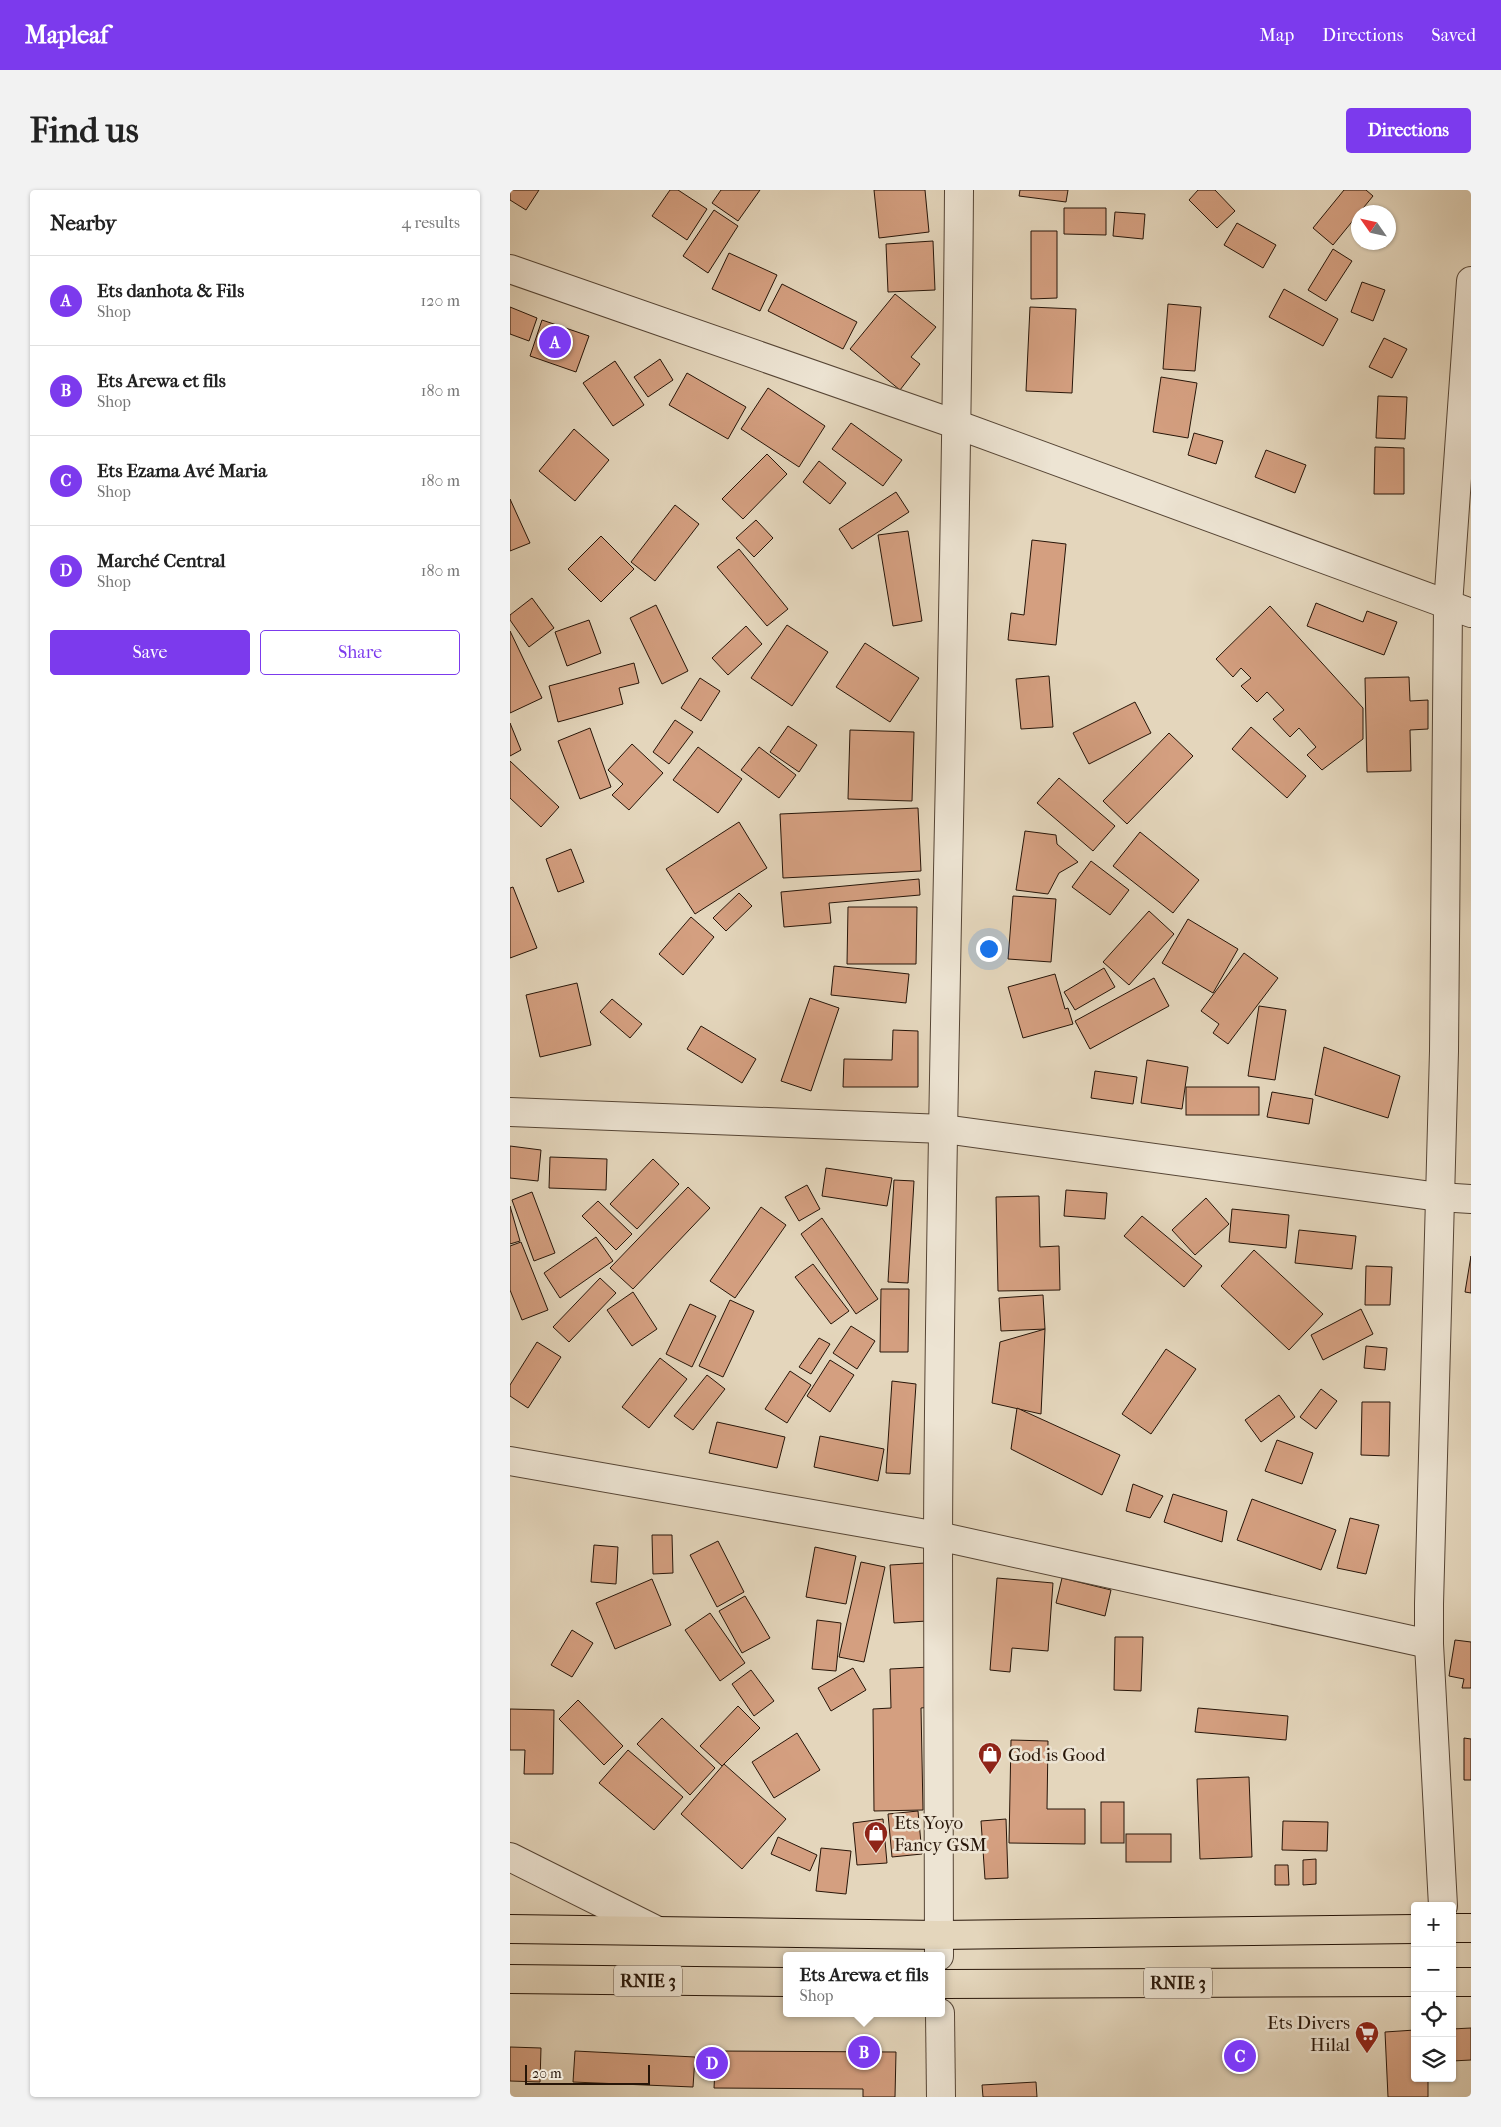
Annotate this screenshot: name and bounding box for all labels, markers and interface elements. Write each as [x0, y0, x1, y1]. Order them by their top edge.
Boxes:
text: Mapleaf [25, 21, 108, 49]
text: Map [1260, 25, 1294, 46]
text: Directions [1322, 25, 1403, 46]
text: Saved [1431, 25, 1476, 46]
button: Directions [1346, 108, 1471, 153]
text: Find us [30, 110, 139, 151]
north arrow [1351, 205, 1396, 250]
text: Nearby [50, 211, 116, 235]
text: 4 results [402, 213, 460, 232]
text: Ets danhota & Fils [97, 280, 244, 302]
text: A [61, 291, 71, 310]
text: 120 m [421, 291, 460, 310]
text: Shop [97, 302, 131, 321]
pin: A [539, 323, 571, 361]
text: Ets Arewa et fils [97, 370, 226, 392]
text: B [61, 381, 71, 400]
text: 180 m [421, 381, 460, 400]
text: Shop [97, 392, 131, 411]
text: Ets Ezama Avé Maria [97, 460, 267, 482]
text: C [61, 471, 71, 490]
text: 180 m [421, 471, 460, 490]
text: Shop [97, 482, 131, 501]
text: Marché Central [97, 550, 226, 572]
text: D [60, 561, 72, 580]
text: 180 m [421, 561, 460, 580]
text: Shop [97, 572, 131, 591]
button: Save [50, 630, 250, 675]
button: Share [260, 630, 460, 675]
your location [976, 936, 1002, 962]
shop icon: God is Good [977, 1741, 1003, 1775]
place label: God is Good [1008, 1744, 1106, 1766]
place label: Ets Yoyo Fancy GSM [894, 1812, 987, 1856]
shop icon: Ets Yoyo Fancy GSM [863, 1820, 889, 1854]
map controls [1411, 1902, 1456, 2082]
button: + [1411, 1902, 1456, 1947]
button: − [1411, 1947, 1456, 1992]
popup [783, 1952, 945, 2017]
text: Ets Arewa et fils [800, 1964, 928, 1986]
road number: RNIE 3 [614, 1965, 682, 1996]
road number: RNIE 3 [1144, 1968, 1212, 1999]
text: Shop [800, 1986, 834, 2005]
button: locate [1411, 1992, 1456, 2037]
place label: Ets Divers Hilal [1267, 2012, 1350, 2056]
supermarket icon: Ets Divers Hilal [1354, 2020, 1380, 2054]
pin: B [848, 2033, 880, 2071]
pin: C [1224, 2037, 1256, 2075]
button: layers [1411, 2037, 1456, 2082]
pin: D [696, 2044, 728, 2082]
scale bar [525, 2062, 650, 2085]
text: 20 m [532, 2065, 562, 2082]

